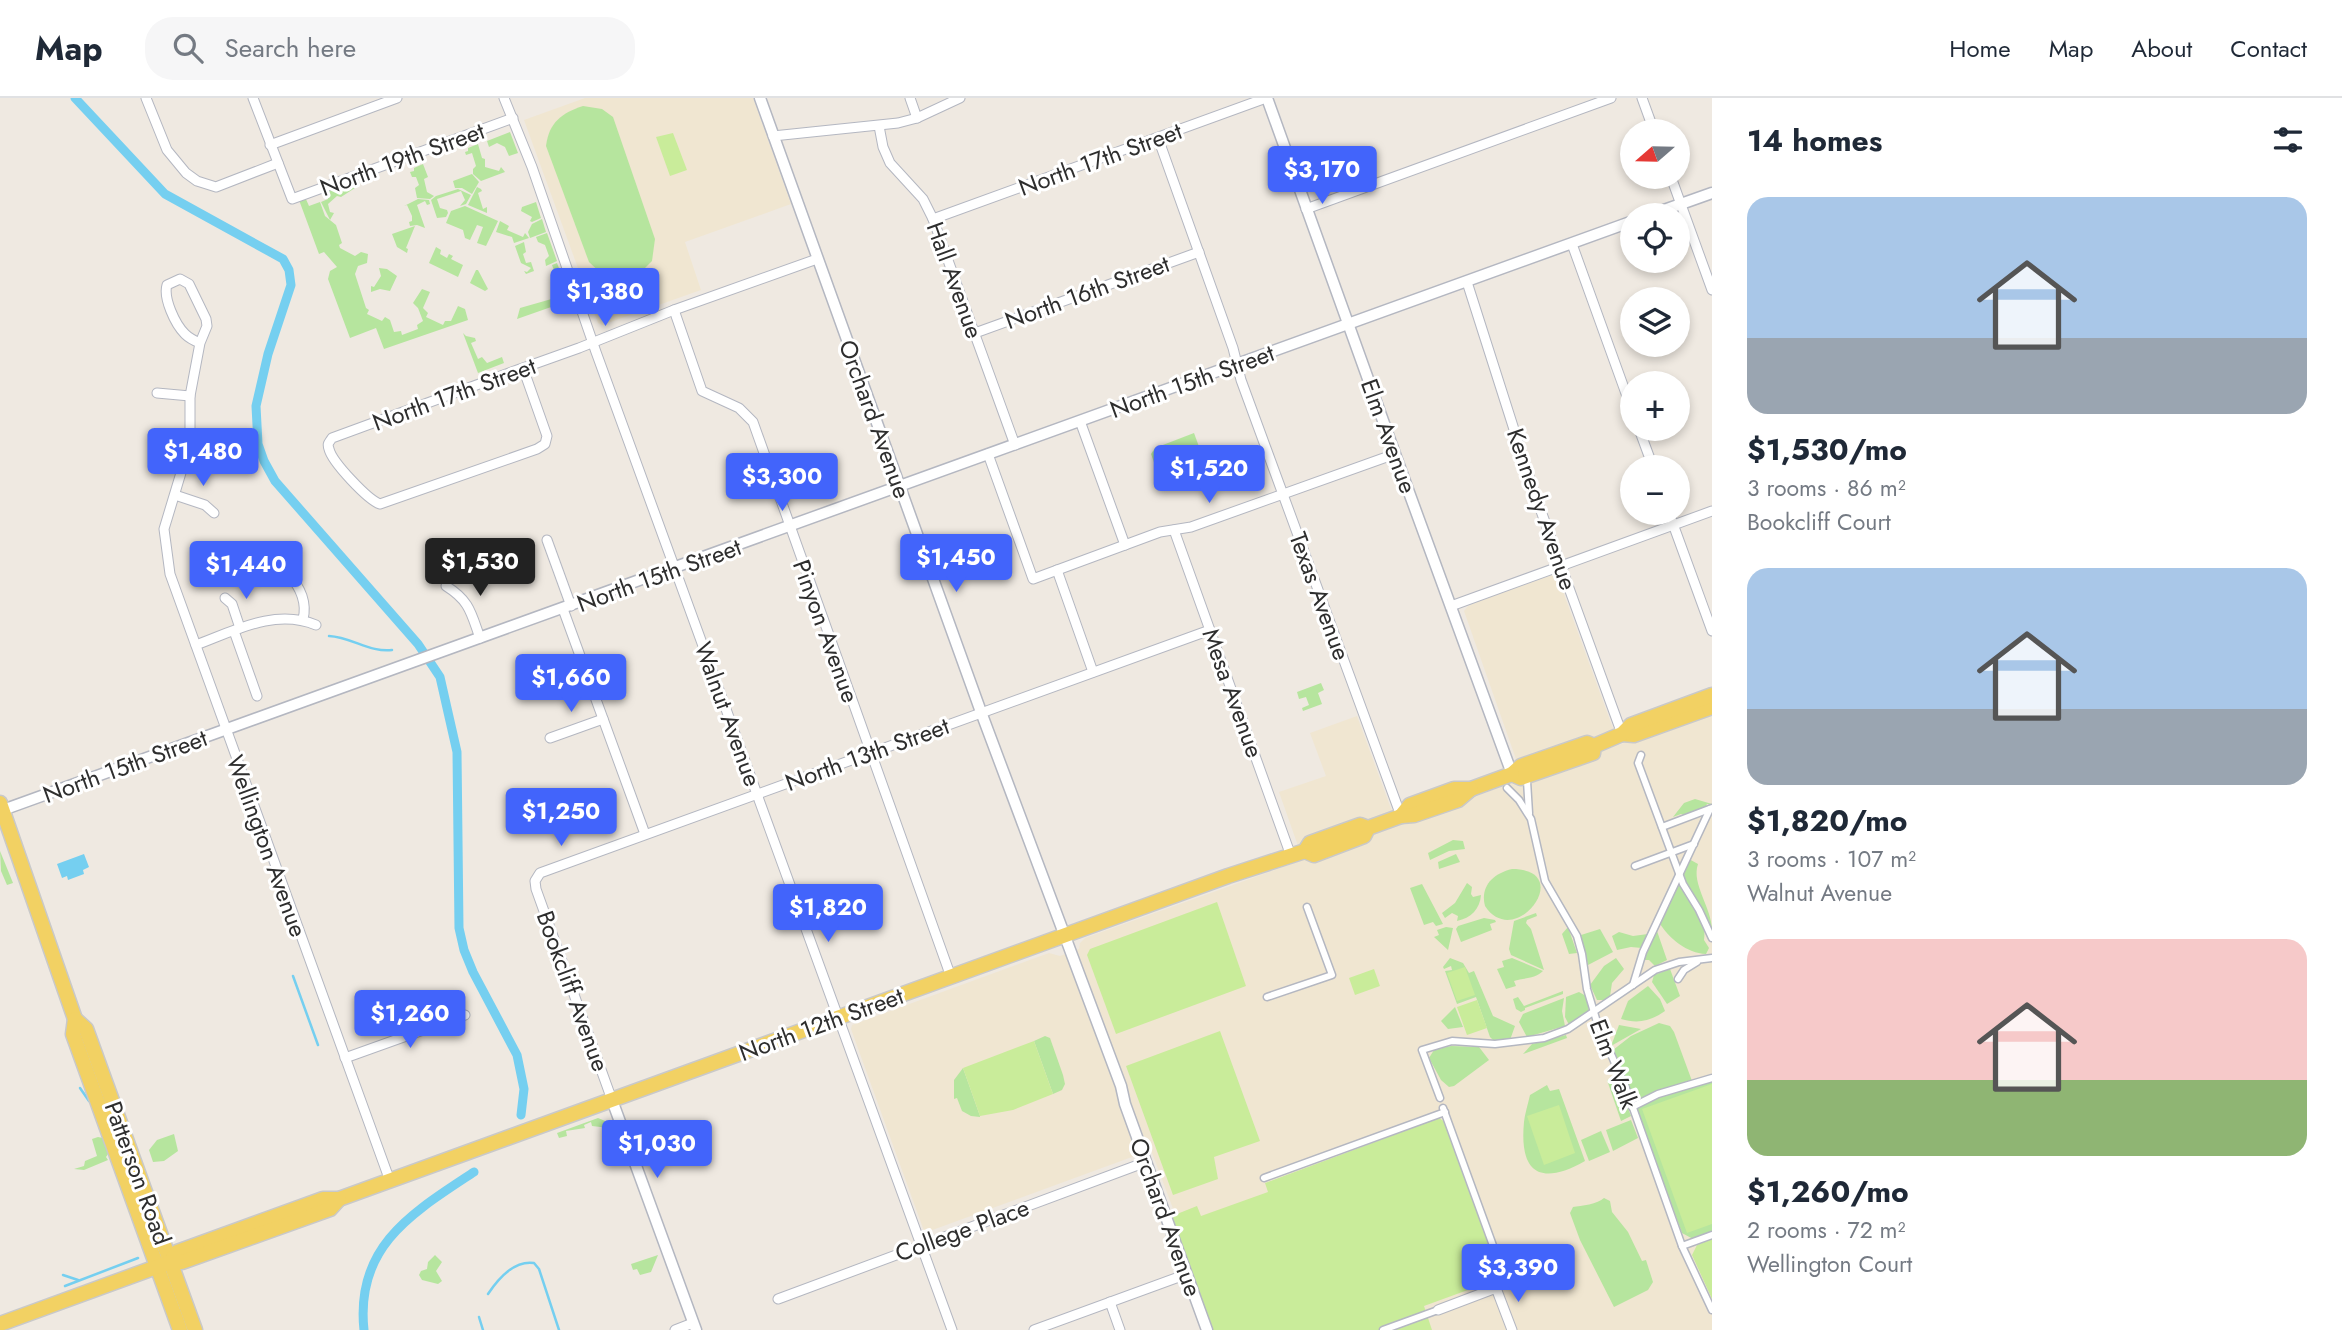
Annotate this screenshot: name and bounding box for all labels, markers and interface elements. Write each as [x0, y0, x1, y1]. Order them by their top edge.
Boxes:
search box [145, 17, 635, 80]
text: Map [35, 25, 103, 72]
icon: search [169, 29, 207, 67]
text: Search here [225, 29, 356, 67]
text: Home [1949, 31, 2011, 66]
text: Map [2049, 31, 2093, 66]
text: About [2131, 31, 2192, 66]
text: Contact [2230, 31, 2307, 66]
street label: North 19th Street [315, 113, 489, 205]
street label: North 17th Street [1013, 113, 1187, 205]
north arrow [1620, 119, 1690, 189]
map controls [1620, 119, 1690, 525]
text: 14 homes [1747, 119, 1882, 162]
icon: filters [2269, 121, 2307, 159]
pin: $3,170 [1265, 146, 1379, 206]
text: $3,170 [1284, 152, 1360, 186]
button: locate [1620, 203, 1690, 273]
street label: Hall Avenue [918, 217, 992, 343]
icon: home [1964, 242, 2090, 368]
street label: North 16th Street [1000, 246, 1174, 338]
pin: $1,380 [548, 268, 662, 328]
text: $1,380 [566, 274, 644, 308]
button: layers [1620, 287, 1690, 357]
street label: Orchard Avenue [830, 335, 920, 503]
street label: North 15th Street [1105, 335, 1279, 427]
street label: North 17th Street [367, 348, 541, 440]
button: + [1620, 371, 1690, 441]
street label: Elm Avenue [1352, 374, 1426, 498]
street label: Kennedy Avenue [1498, 423, 1586, 595]
pin: $1,480 [146, 428, 260, 488]
text: $1,530/mo [1747, 428, 1907, 471]
text: $1,480 [163, 434, 243, 468]
pin: $1,520 [1152, 446, 1266, 505]
text: $1,520 [1170, 451, 1248, 485]
pin: $3,300 [725, 454, 839, 513]
button: − [1620, 455, 1690, 525]
text: $3,300 [742, 459, 822, 493]
text: 3 rooms · 86 m² [1747, 471, 1906, 505]
text: Bookcliff Court [1747, 505, 1891, 539]
street label: Texas Avenue [1281, 527, 1359, 665]
street label: North 15th Street [572, 529, 746, 621]
pin: $1,450 [899, 534, 1013, 594]
pin: $1,530 [423, 538, 537, 598]
text: $1,450 [916, 540, 996, 574]
pin: $1,440 [189, 542, 303, 601]
text: $1,530 [441, 544, 519, 578]
text: $1,440 [206, 547, 286, 581]
street label: Pinyon Avenue [784, 555, 868, 707]
icon: home [1964, 613, 2090, 739]
street label: Mesa Avenue [1193, 624, 1273, 762]
street label: Walnut Avenue [686, 637, 770, 791]
pin: $1,660 [514, 654, 628, 714]
text: $1,660 [531, 660, 611, 694]
street label: North 13th Street [780, 708, 954, 800]
street label: North 15th Street [38, 720, 212, 812]
street label: Wellington Avenue [218, 750, 316, 942]
pin: $1,250 [504, 788, 618, 848]
text: $1,250 [522, 794, 600, 828]
text: $1,820/mo [1747, 799, 1907, 842]
text: 3 rooms · 107 m² [1747, 842, 1916, 876]
text: Walnut Avenue [1747, 876, 1892, 910]
pin: $1,820 [771, 884, 885, 944]
text: $1,820 [789, 890, 867, 924]
street label: Bookcliff Avenue [528, 906, 618, 1076]
street label: North 12th Street [734, 978, 908, 1070]
icon: home [1964, 984, 2090, 1110]
pin: $1,260 [353, 990, 467, 1050]
text: $1,260 [370, 996, 450, 1030]
street label: Elm Walk [1581, 1014, 1647, 1114]
street label: Patterson Road [96, 1096, 180, 1250]
pin: $1,030 [600, 1121, 714, 1180]
text: $1,030 [618, 1126, 696, 1160]
street label: Orchard Avenue [1121, 1133, 1211, 1301]
text: $1,260/mo [1747, 1170, 1909, 1213]
street label: College Place [890, 1190, 1034, 1270]
text: 2 rooms · 72 m² [1747, 1213, 1906, 1247]
pin: $3,390 [1461, 1244, 1575, 1304]
text: Wellington Court [1747, 1247, 1912, 1281]
text: $3,390 [1478, 1250, 1558, 1284]

